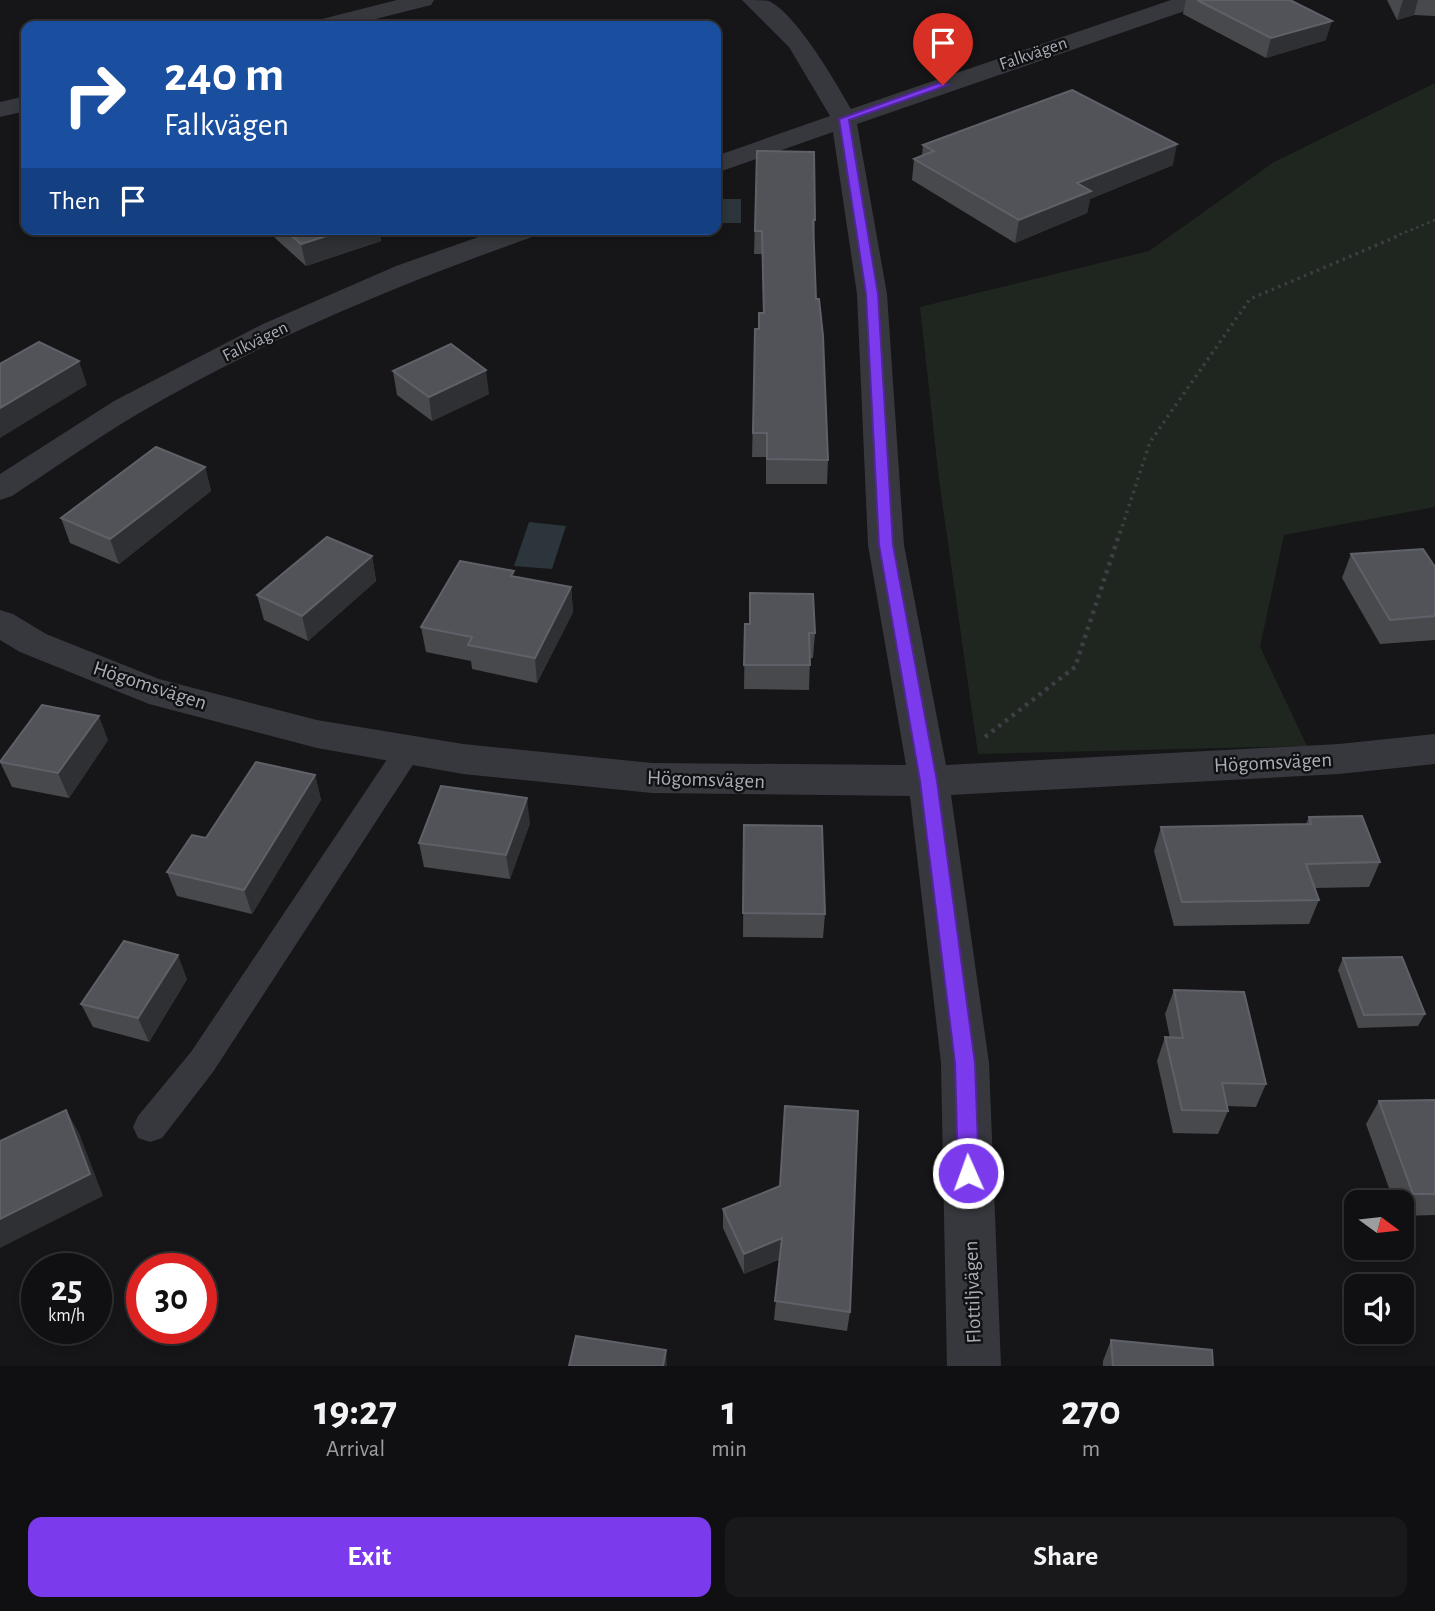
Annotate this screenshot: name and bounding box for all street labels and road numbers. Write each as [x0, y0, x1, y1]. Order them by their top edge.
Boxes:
street label: Falkvägen [997, 34, 1069, 74]
street label: Falkvägen [220, 318, 291, 365]
street label: Högomsvägen [90, 657, 209, 714]
street label: Högomsvägen [1213, 749, 1333, 776]
street label: Högomsvägen [647, 767, 765, 792]
street label: Flottiljvägen [960, 1240, 985, 1344]

